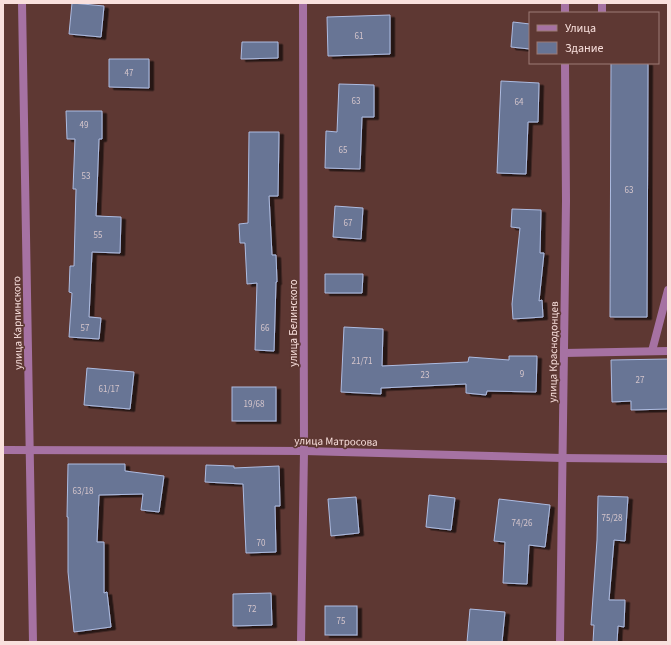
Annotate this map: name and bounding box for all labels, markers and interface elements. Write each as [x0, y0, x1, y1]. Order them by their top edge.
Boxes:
legend [529, 12, 659, 64]
text: Улица [565, 20, 596, 37]
house number: 61 [355, 30, 363, 43]
text: Здание [565, 40, 604, 57]
house number: 47 [125, 67, 134, 80]
house number: 63 [352, 95, 361, 108]
house number: 64 [515, 96, 524, 109]
house number: 49 [80, 119, 89, 132]
house number: 65 [339, 144, 348, 157]
house number: 53 [82, 170, 91, 183]
house number: 63 [625, 184, 634, 197]
house number: 67 [344, 217, 353, 230]
house number: 55 [94, 229, 103, 242]
street label: улица Карпинского [9, 276, 26, 370]
street label: улица Белинского [286, 279, 301, 367]
street label: улица Краснодонцев [545, 301, 562, 403]
house number: 57 [81, 322, 90, 335]
house number: 66 [261, 322, 270, 335]
house number: 21/71 [351, 355, 373, 368]
house number: 9 [520, 368, 525, 381]
house number: 23 [421, 369, 430, 382]
house number: 27 [636, 374, 645, 387]
house number: 61/17 [98, 383, 120, 396]
house number: 19/68 [243, 398, 265, 411]
street label: улица Матросова [294, 433, 378, 450]
house number: 63/18 [72, 485, 94, 498]
house number: 75/28 [601, 512, 623, 525]
house number: 74/26 [511, 517, 533, 530]
house number: 70 [257, 537, 266, 550]
house number: 72 [248, 603, 257, 616]
house number: 75 [337, 615, 346, 628]

